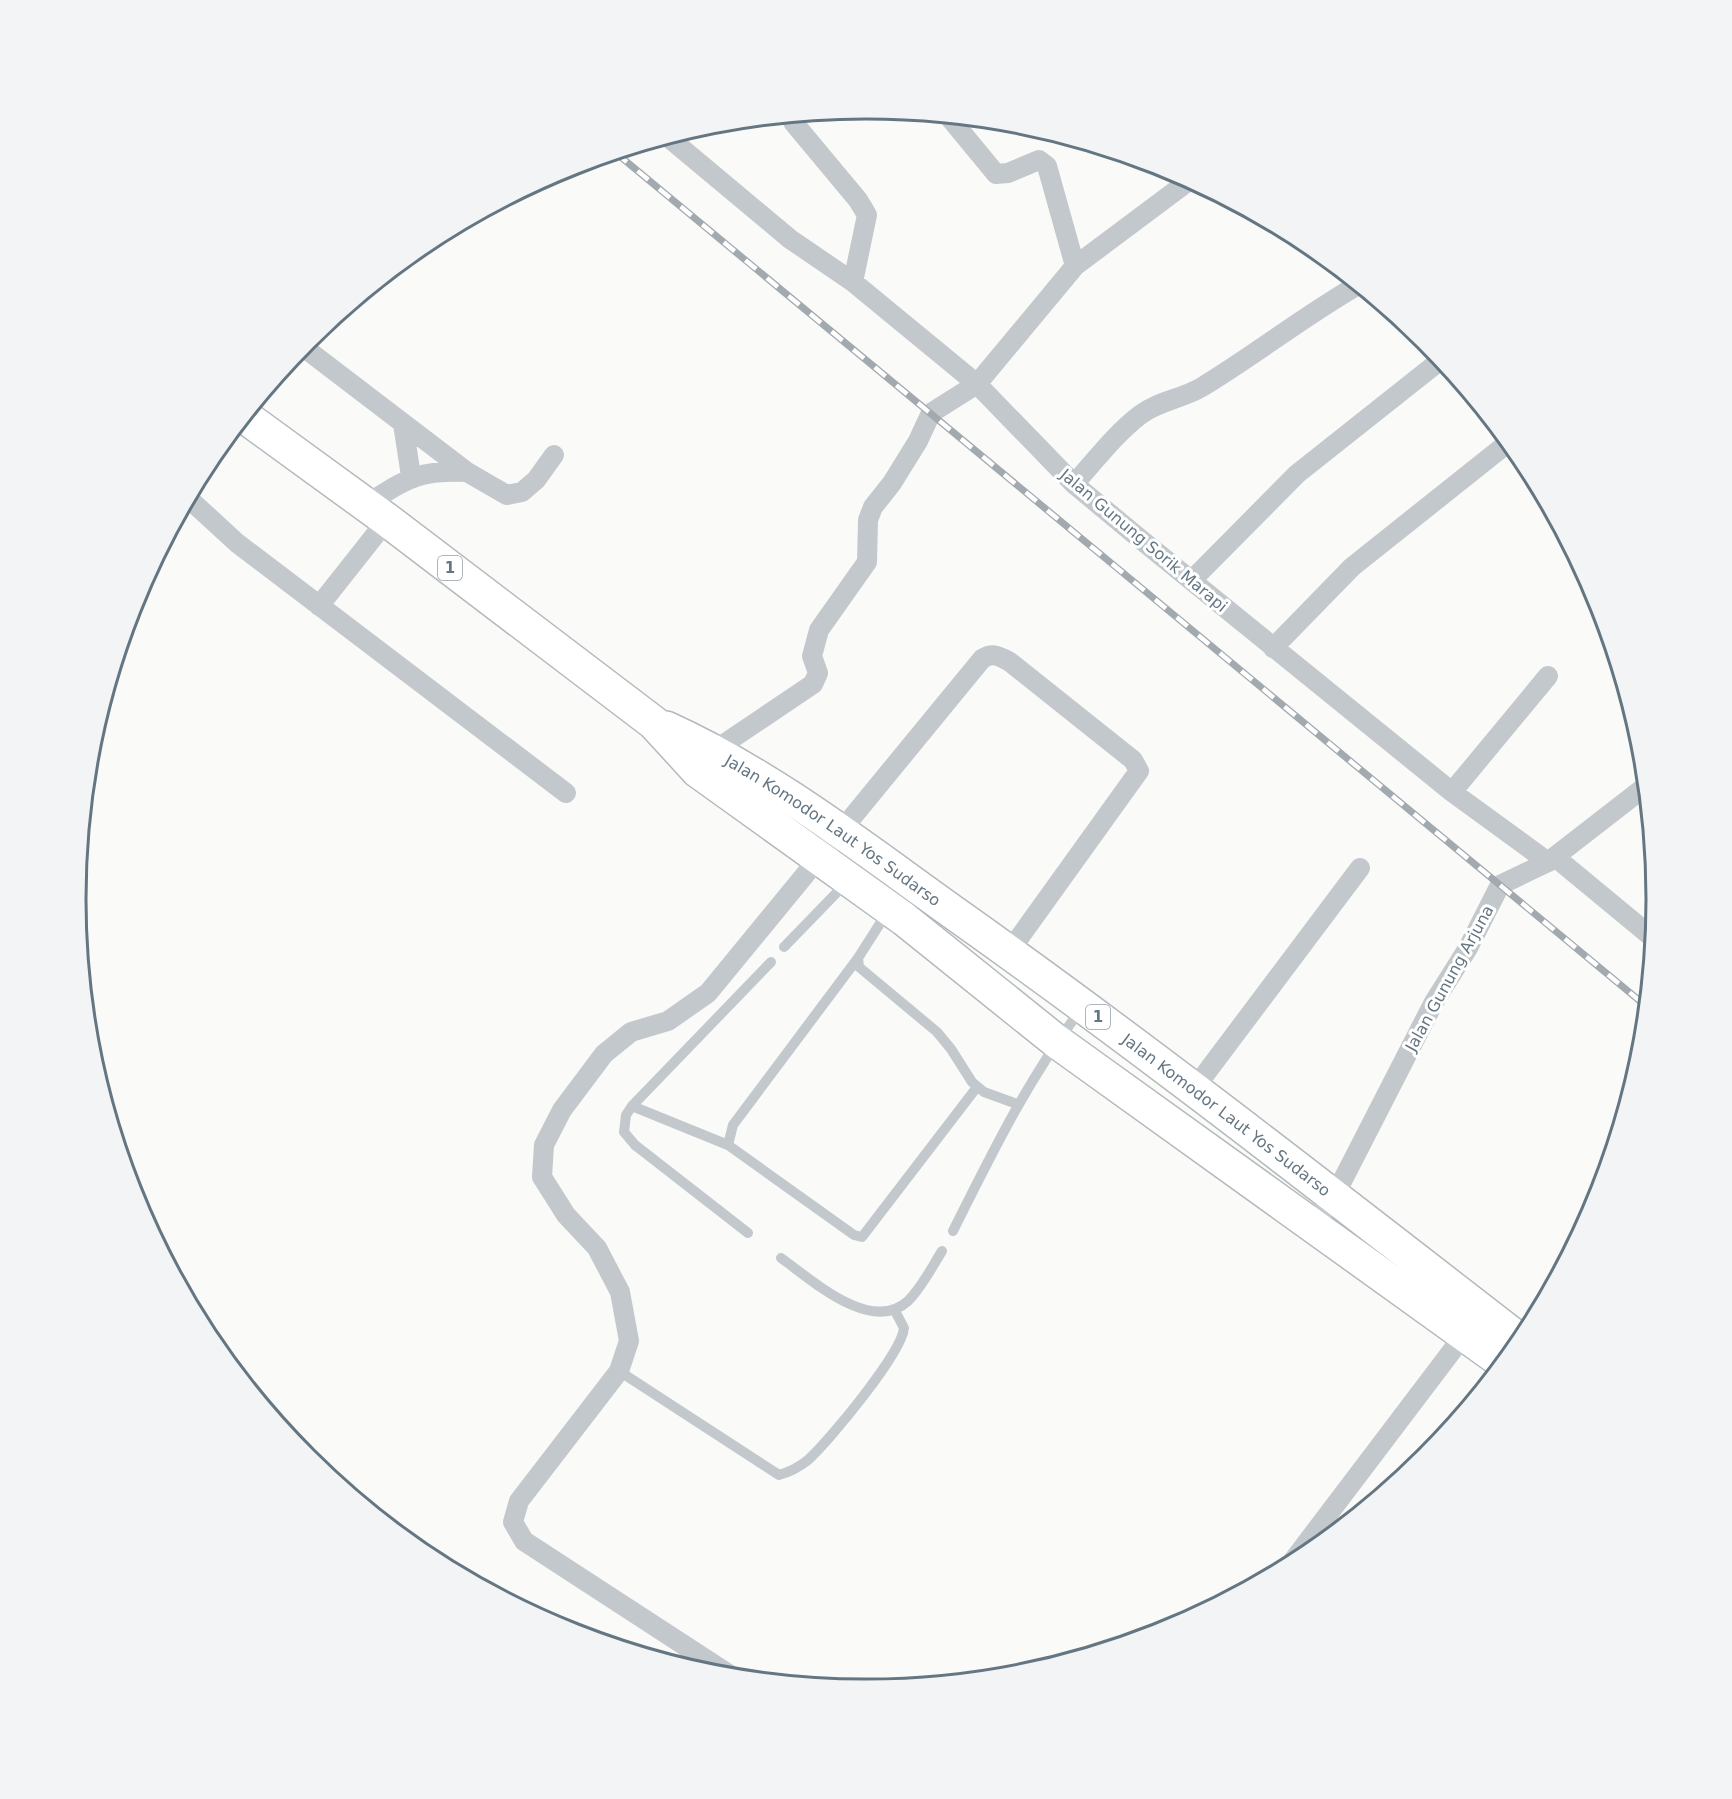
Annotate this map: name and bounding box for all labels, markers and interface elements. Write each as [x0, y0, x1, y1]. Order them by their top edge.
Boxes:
street label: Jalan Gunung Sorik Marapi [1056, 464, 1231, 616]
road number: 1 [438, 556, 462, 580]
street label: Jalan Komodor Laut Yos Sudarso [721, 750, 944, 910]
street label: Jalan Gunung Arjuna [1401, 902, 1498, 1056]
road number: 1 [1086, 1005, 1110, 1029]
street label: Jalan Komodor Laut Yos Sudarso [1118, 1029, 1334, 1200]

